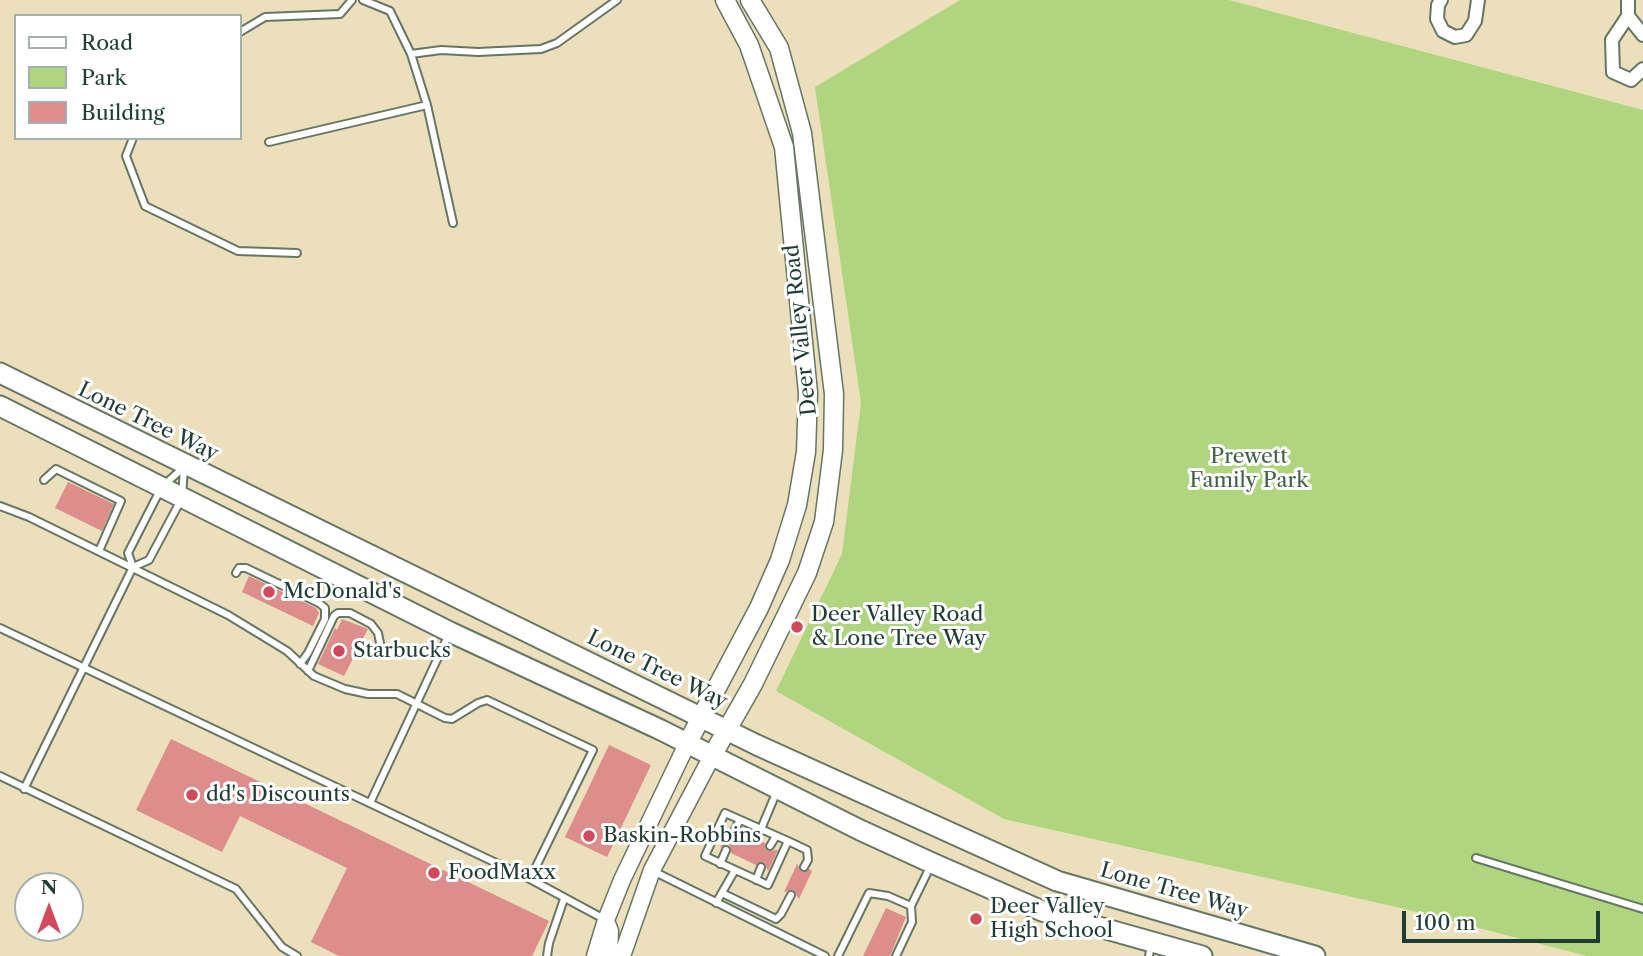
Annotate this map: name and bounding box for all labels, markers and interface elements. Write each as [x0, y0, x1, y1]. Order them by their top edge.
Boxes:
legend [14, 14, 242, 140]
text: Road [81, 30, 133, 55]
text: Park [81, 65, 127, 90]
text: Building [81, 100, 165, 125]
street label: Deer Valley Road [779, 243, 823, 417]
street label: Lone Tree Way [74, 377, 222, 467]
park label: Prewett Family Park [1190, 444, 1308, 494]
place label: McDonald's [283, 579, 401, 605]
marker: McDonald's [261, 584, 277, 600]
place label: Deer Valley Road & Lone Tree Way [811, 602, 986, 652]
marker: Deer Valley Road & Lone Tree Way [789, 619, 805, 635]
street label: Lone Tree Way [583, 625, 731, 715]
place label: Starbucks [353, 638, 451, 664]
marker: Starbucks [331, 643, 347, 659]
place label: dd's Discounts [206, 782, 350, 808]
marker: dd's Discounts [184, 787, 200, 803]
place label: Baskin-Robbins [603, 823, 761, 849]
marker: Baskin-Robbins [581, 828, 597, 844]
street label: Lone Tree Way [1097, 858, 1251, 924]
place label: FoodMaxx [448, 860, 556, 886]
marker: FoodMaxx [426, 865, 442, 881]
north arrow [14, 872, 84, 942]
text: N [41, 876, 57, 899]
place label: Deer Valley High School [990, 894, 1113, 944]
scale bar [1405, 897, 1603, 941]
text: 100 m [1415, 910, 1476, 935]
marker: Deer Valley High School [968, 911, 984, 927]

